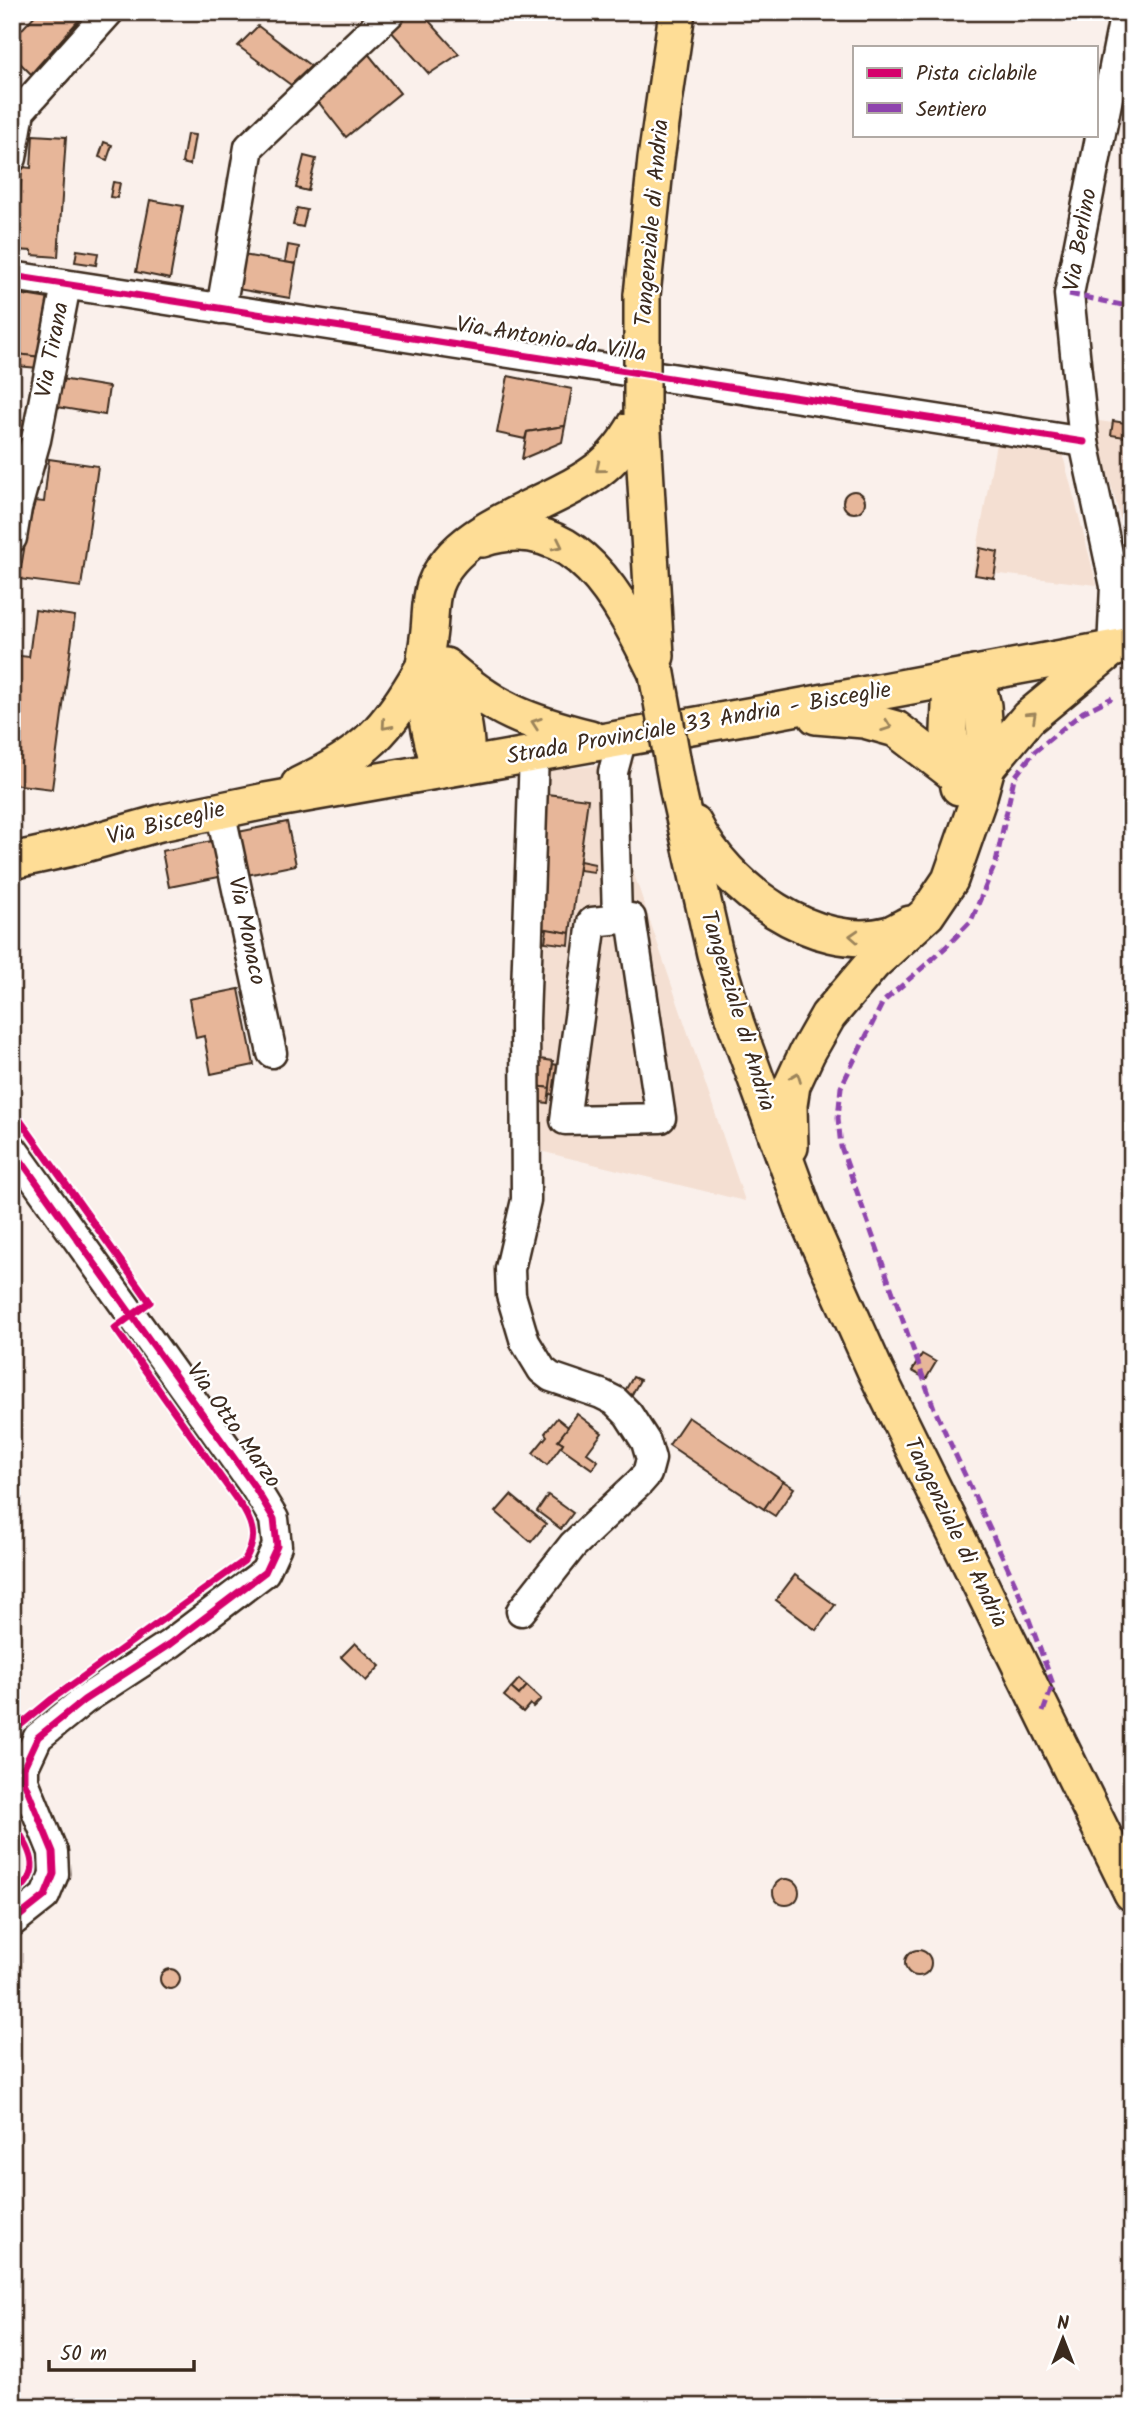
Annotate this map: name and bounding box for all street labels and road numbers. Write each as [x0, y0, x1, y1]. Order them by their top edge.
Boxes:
street label: Tangenziale di Andria [626, 118, 680, 328]
street label: Via Berlino [1054, 186, 1108, 294]
street label: Via Tirana [26, 299, 80, 401]
street label: Via Antonio da Villa [453, 307, 649, 373]
street label: Strada Provinciale 33 Andria - Bisceglie [504, 672, 894, 776]
street label: Via Bisceglie [103, 792, 229, 856]
street label: Via Monaco [217, 873, 275, 989]
street label: Tangenziale di Andria [689, 906, 785, 1116]
street label: Via Otto Marzo [176, 1356, 290, 1496]
street label: Tangenziale di Andria [893, 1432, 1017, 1634]

